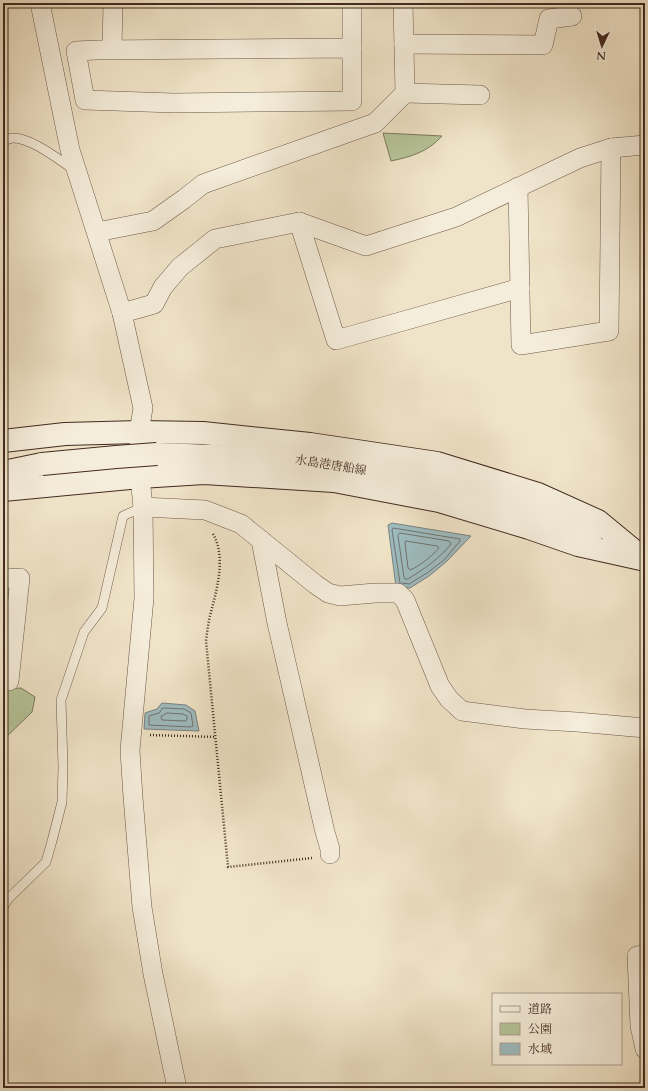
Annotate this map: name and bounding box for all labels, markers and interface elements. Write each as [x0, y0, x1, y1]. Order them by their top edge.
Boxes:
north arrow [582, 26, 622, 66]
text: N [596, 48, 607, 63]
street label: 水島港唐船線 [294, 451, 368, 479]
legend [492, 993, 622, 1065]
text: 道路 [528, 1001, 552, 1017]
text: 公園 [528, 1021, 552, 1037]
text: 水域 [528, 1041, 552, 1057]

